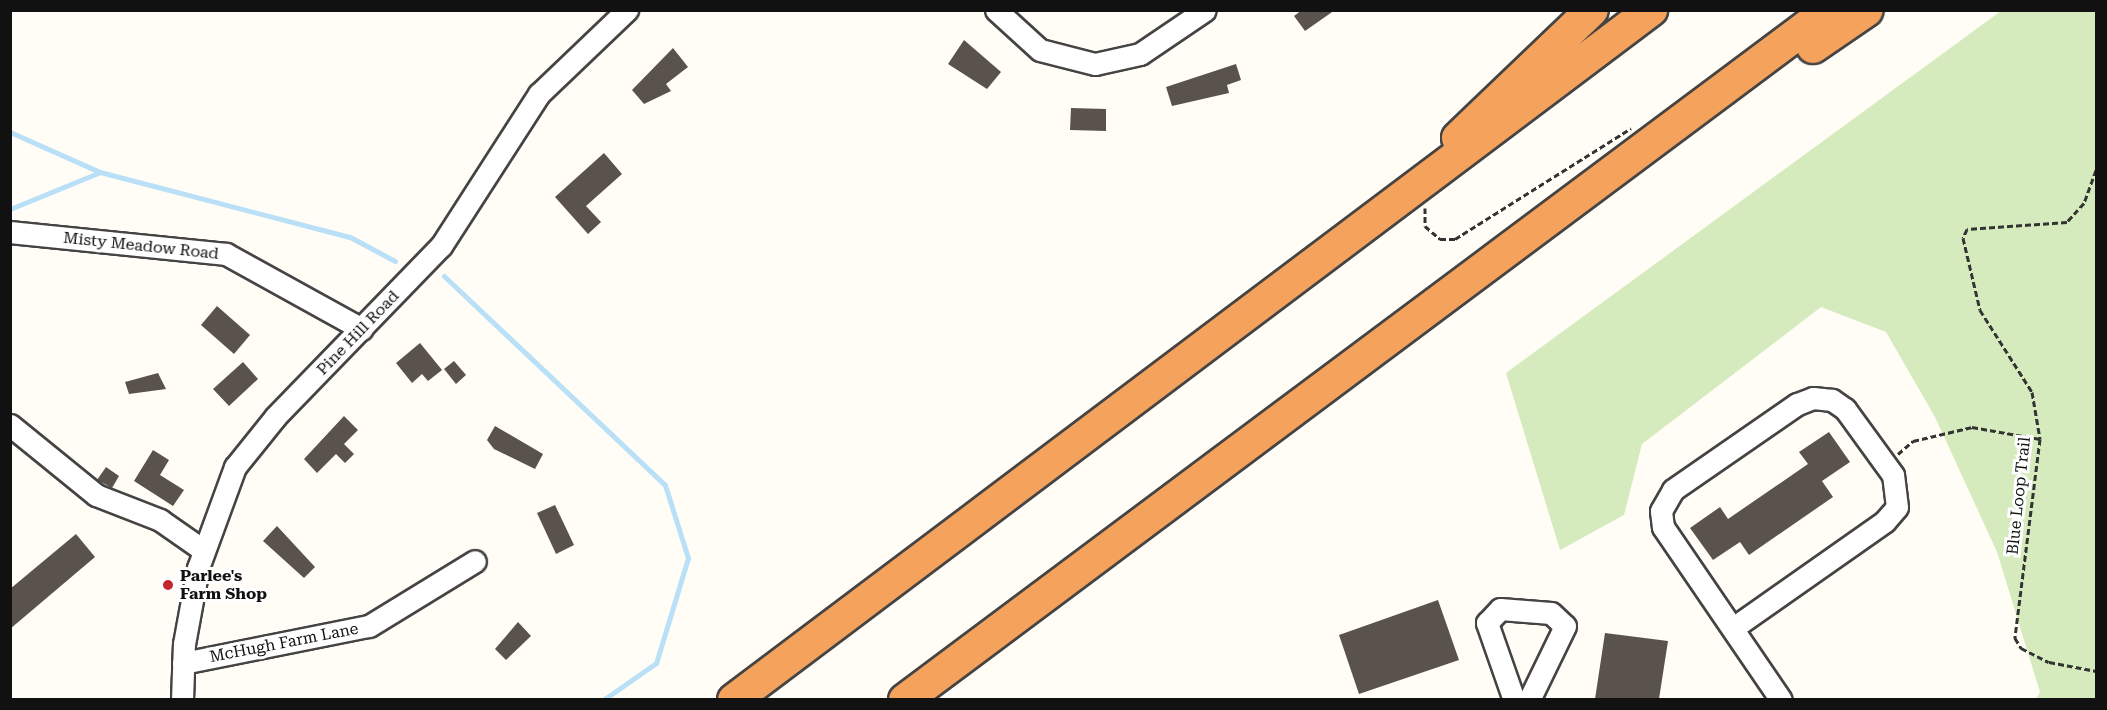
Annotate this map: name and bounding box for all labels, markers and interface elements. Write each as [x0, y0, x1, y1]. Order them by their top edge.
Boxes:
street label: Misty Meadow Road [62, 228, 220, 264]
street label: Pine Hill Road [313, 287, 403, 379]
street label: Blue Loop Trail [2003, 436, 2035, 556]
place label: Parlee's Farm Shop [180, 566, 267, 604]
marker: Parlee's Farm Shop [161, 578, 175, 592]
street label: McHugh Farm Lane [208, 619, 360, 667]

